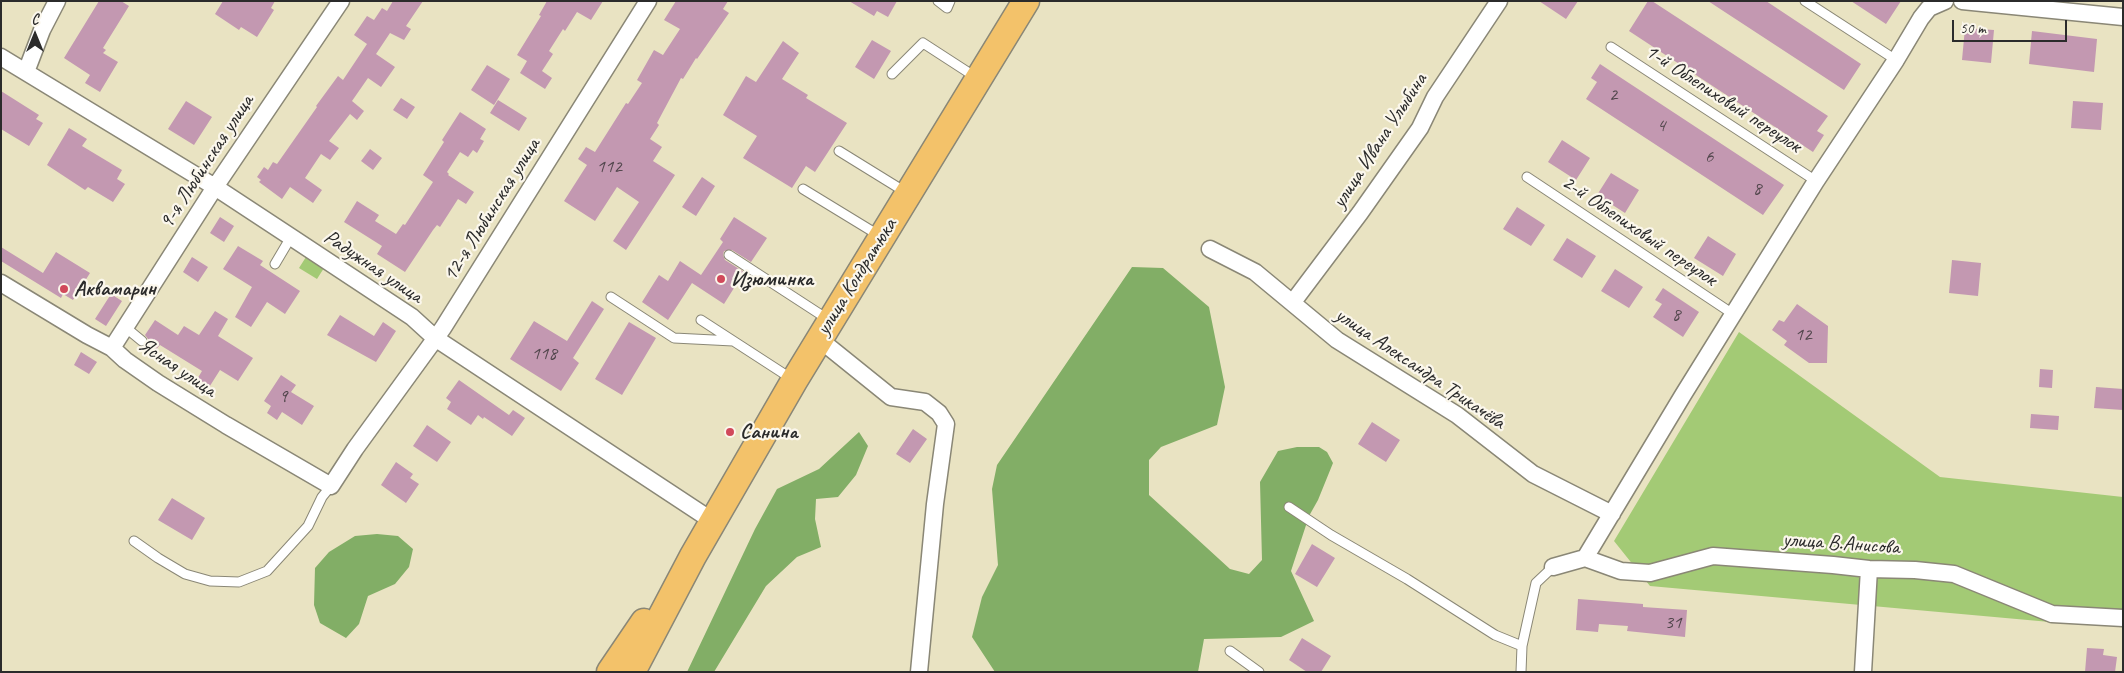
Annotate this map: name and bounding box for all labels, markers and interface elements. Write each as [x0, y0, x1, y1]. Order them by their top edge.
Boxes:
north arrow [10, 10, 60, 60]
scale bar [1954, 10, 2069, 42]
text: С [32, 11, 38, 28]
text: 50 m [1960, 19, 1986, 38]
street label: 1-й Облепиховый переулок [1640, 39, 1806, 159]
street label: улица Ивана Улыбина [1327, 69, 1433, 213]
house number: 2 [1609, 84, 1617, 106]
street label: 9-я Любинская улица [154, 90, 260, 234]
house number: 4 [1657, 115, 1665, 137]
street label: 12-я Любинская улица [438, 134, 546, 286]
house number: 6 [1705, 146, 1713, 168]
house number: 112 [596, 156, 622, 178]
street label: 2-й Облепиховый переулок [1557, 170, 1721, 292]
house number: 8 [1753, 178, 1761, 200]
street label: улица Кондратюка [811, 214, 903, 340]
street label: Радужная улица [319, 225, 427, 309]
place label: Изюминка [731, 266, 813, 292]
marker: Изюминка [715, 273, 727, 285]
place label: Аквамарин [74, 276, 156, 302]
marker: Аквамарин [58, 283, 70, 295]
street label: улица Александра Трикачёва [1330, 303, 1510, 435]
house number: 8 [1672, 304, 1680, 326]
house number: 12 [1794, 324, 1812, 346]
street label: Ясная улица [133, 333, 221, 403]
house number: 118 [531, 343, 557, 365]
house number: 9 [279, 386, 287, 408]
place label: Санина [740, 419, 798, 445]
marker: Санина [724, 426, 736, 438]
street label: улица В.Анисова [1782, 527, 1900, 561]
house number: 31 [1664, 612, 1682, 634]

